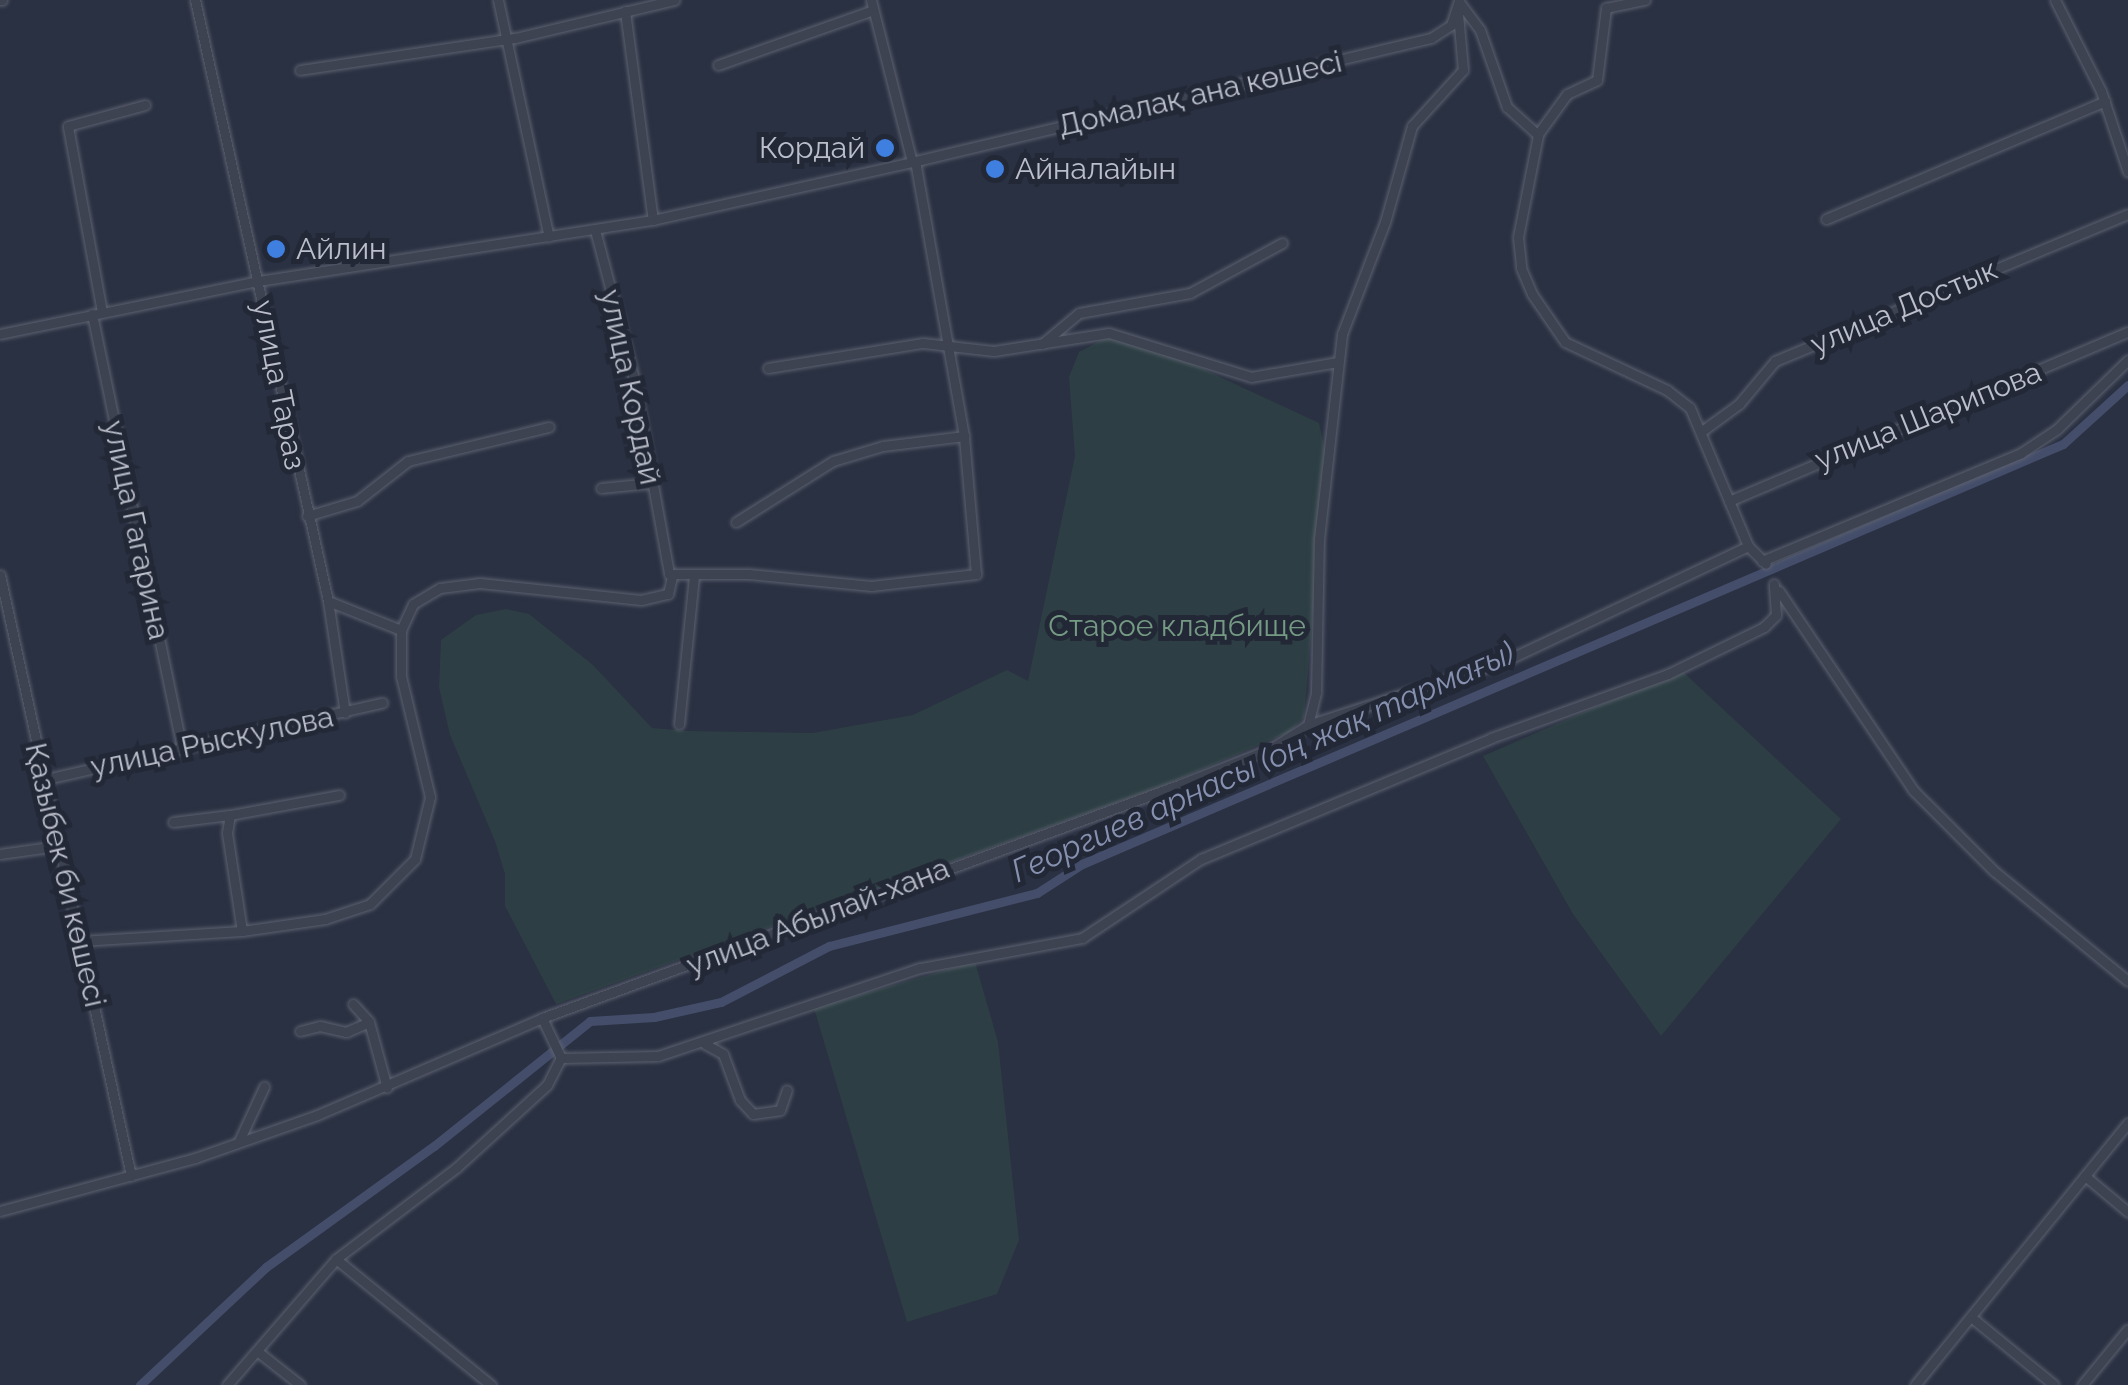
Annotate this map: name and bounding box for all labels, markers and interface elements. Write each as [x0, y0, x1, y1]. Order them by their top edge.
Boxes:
street label: Домалақ ана көшесі [1055, 44, 1345, 144]
place label: Кордай [759, 130, 865, 166]
marker: Кордай [874, 137, 896, 159]
place label: Айналайын [1015, 151, 1176, 187]
marker: Айналайын [984, 158, 1006, 180]
place label: Айлин [296, 231, 386, 267]
marker: Айлин [265, 238, 287, 260]
street label: улица Достык [1805, 251, 2003, 363]
street label: улица Кордай [592, 286, 668, 488]
street label: улица Тараз [245, 297, 313, 473]
street label: улица Шарипова [1810, 354, 2046, 478]
street label: улица Гагарина [95, 417, 177, 643]
park label: Старое кладбище [1048, 608, 1306, 644]
water label: Георгиев арнасы (оң жақ тармағы) [1006, 633, 1520, 891]
street label: улица Рыскулова [87, 699, 337, 785]
street label: Қазыбек би көшесі [17, 740, 113, 1010]
street label: улица Абылай-хана [681, 850, 955, 984]

